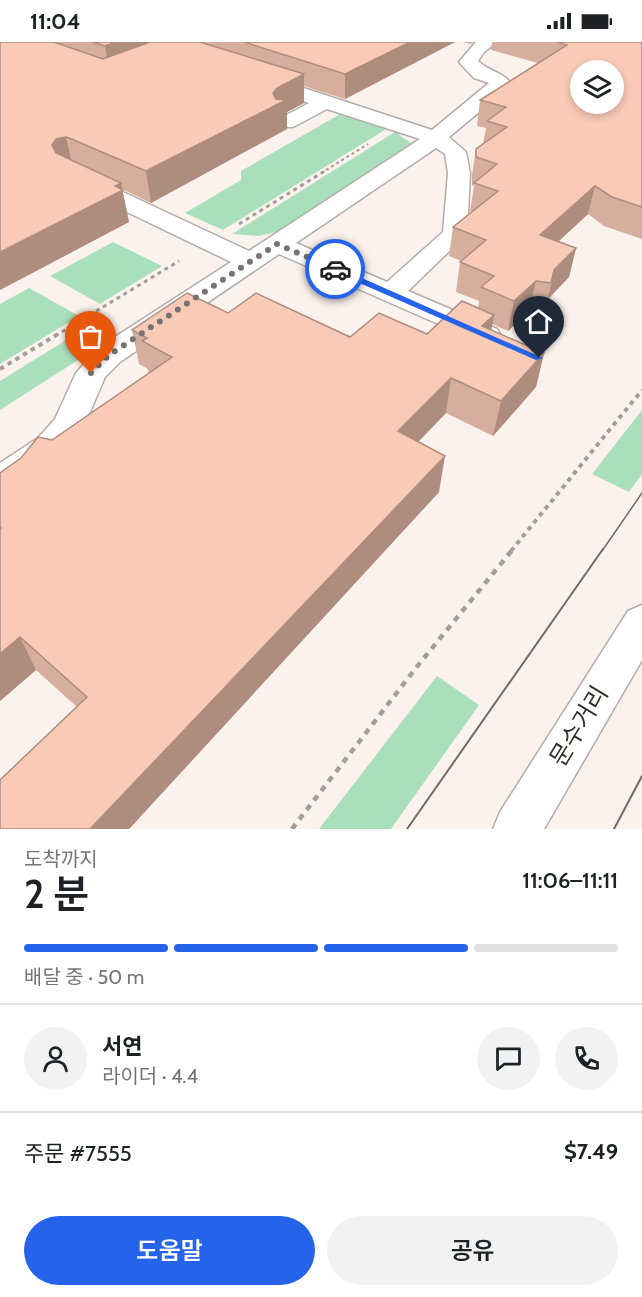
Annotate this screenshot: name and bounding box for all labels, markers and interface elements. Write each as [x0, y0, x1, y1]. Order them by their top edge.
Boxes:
text: 11:04 [30, 8, 80, 35]
map controls [570, 60, 624, 114]
button: layers [570, 60, 624, 114]
courier [305, 239, 365, 299]
icon: car [319, 253, 352, 286]
pin [513, 296, 564, 358]
icon: home [522, 305, 555, 338]
pin [65, 311, 116, 373]
icon: bag [74, 320, 107, 353]
street label: 문수거리 [543, 680, 614, 771]
text: 도착까지 [24, 847, 98, 871]
text: 11:06–11:11 [522, 867, 618, 894]
text: 2 분 [24, 870, 89, 918]
text: 배달 중 · 50 m [24, 965, 144, 989]
button: person [24, 1027, 87, 1090]
button: chat [477, 1027, 540, 1090]
button: phone [555, 1027, 618, 1090]
text: 서연 [102, 1033, 142, 1060]
text: 라이더 · 4.4 [102, 1064, 198, 1088]
text: $7.49 [564, 1138, 618, 1165]
text: 주문 #7555 [24, 1140, 132, 1167]
button: 도움말 [24, 1216, 315, 1285]
button: 공유 [327, 1216, 618, 1285]

